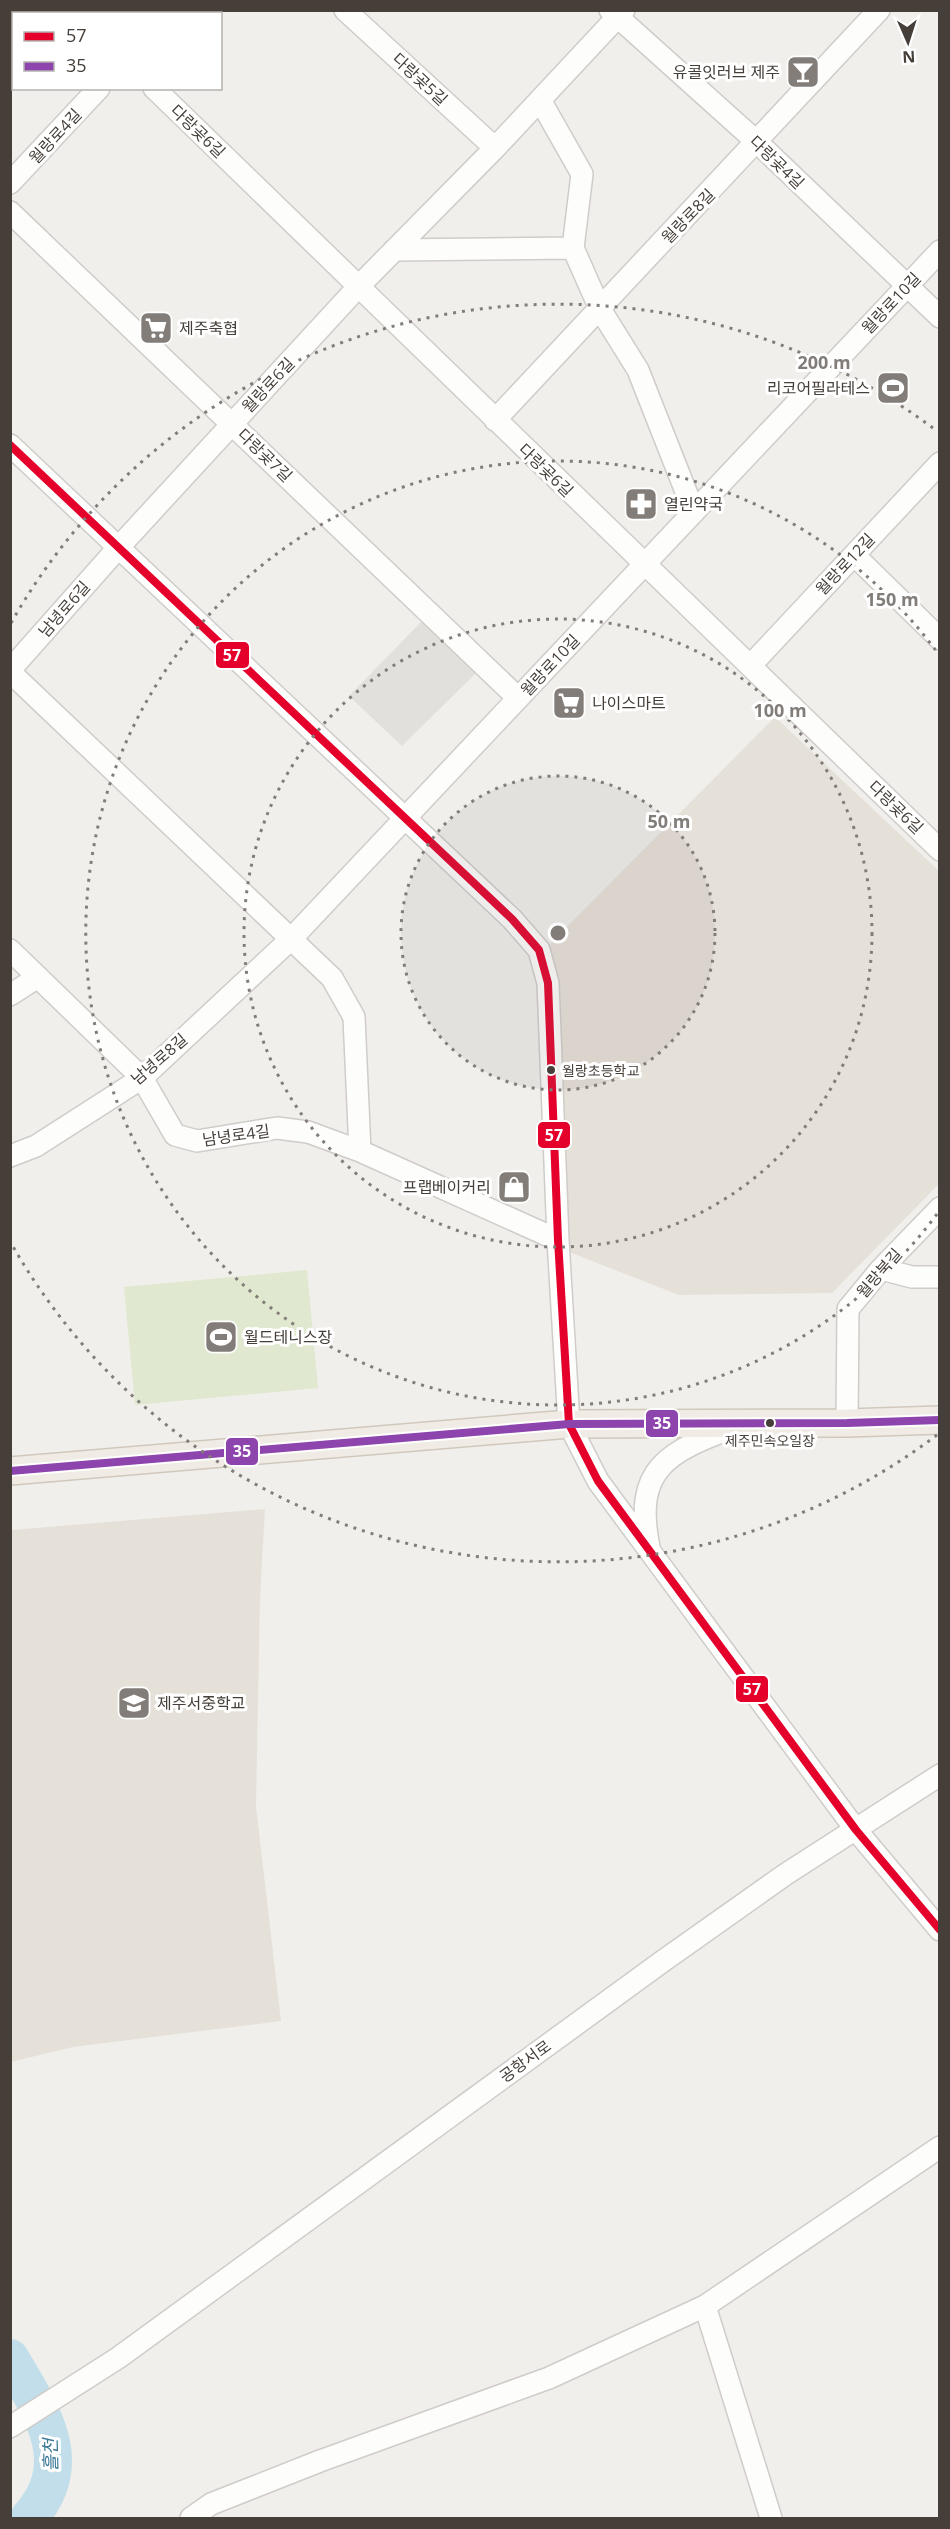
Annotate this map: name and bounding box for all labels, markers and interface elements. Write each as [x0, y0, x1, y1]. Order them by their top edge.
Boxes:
legend [12, 12, 222, 90]
north arrow [878, 12, 938, 72]
text: 57 [66, 23, 87, 47]
text: N [902, 46, 916, 68]
street label: 다랑곶5길 [388, 48, 452, 110]
text: 35 [66, 53, 87, 77]
bar icon: 유콜잇러브 제주 [785, 54, 821, 90]
place label: 유콜잇러브 제주 [673, 61, 780, 83]
street label: 다랑곶6길 [166, 99, 230, 163]
street label: 월랑로4길 [24, 104, 86, 168]
street label: 다랑곶4길 [745, 130, 809, 194]
street label: 월랑로8길 [656, 184, 720, 248]
street label: 월랑로10길 [857, 267, 925, 339]
supermarket icon: 제주축협 [138, 310, 174, 346]
place label: 제주축협 [179, 317, 238, 339]
text: 200 m [797, 350, 851, 374]
street label: 월랑로6길 [237, 353, 299, 417]
sports icon: 리코어필라테스 [875, 370, 911, 406]
place label: 리코어필라테스 [767, 377, 870, 399]
street label: 다랑곶7길 [233, 423, 297, 487]
street label: 다랑곶6길 [514, 438, 578, 502]
pharmacy icon: 열린약국 [623, 486, 659, 522]
place label: 열린약국 [664, 493, 723, 515]
street label: 월랑로12길 [811, 528, 879, 600]
street label: 남녕로6길 [33, 576, 95, 642]
text: 150 m [865, 587, 919, 611]
street label: 월랑로10길 [516, 629, 584, 701]
line badge: 57 [215, 641, 250, 669]
text: 57 [223, 644, 241, 666]
supermarket icon: 나이스마트 [551, 685, 587, 721]
place label: 나이스마트 [592, 692, 666, 714]
text: 100 m [753, 698, 807, 722]
street label: 다랑곶6길 [864, 775, 928, 839]
text: 50 m [648, 809, 690, 833]
centre of rings [548, 923, 568, 943]
street label: 남녕로8길 [126, 1028, 192, 1090]
place label: 월랑초등학교 [562, 1061, 639, 1080]
marker: 월랑초등학교 [545, 1064, 557, 1076]
street label: 남녕로4길 [201, 1119, 271, 1151]
line badge: 57 [537, 1121, 571, 1149]
text: 57 [545, 1124, 563, 1146]
shop icon: 프랩베이커리 [496, 1169, 532, 1205]
place label: 프랩베이커리 [403, 1176, 491, 1198]
street label: 월랑북길 [851, 1244, 907, 1302]
sports icon: 월드테니스장 [203, 1319, 239, 1355]
place label: 월드테니스장 [244, 1326, 333, 1348]
line badge: 35 [645, 1409, 679, 1438]
text: 35 [653, 1412, 671, 1434]
marker: 제주민속오일장 [764, 1417, 776, 1429]
place label: 제주민속오일장 [725, 1431, 815, 1450]
line badge: 35 [225, 1437, 259, 1466]
text: 35 [233, 1440, 251, 1462]
line badge: 57 [735, 1675, 769, 1703]
text: 57 [743, 1678, 761, 1700]
school or university icon: 제주서중학교 [116, 1685, 152, 1721]
place label: 제주서중학교 [157, 1692, 245, 1714]
street label: 공항서로 [495, 2035, 556, 2087]
water label: 흘천 [38, 2436, 62, 2472]

